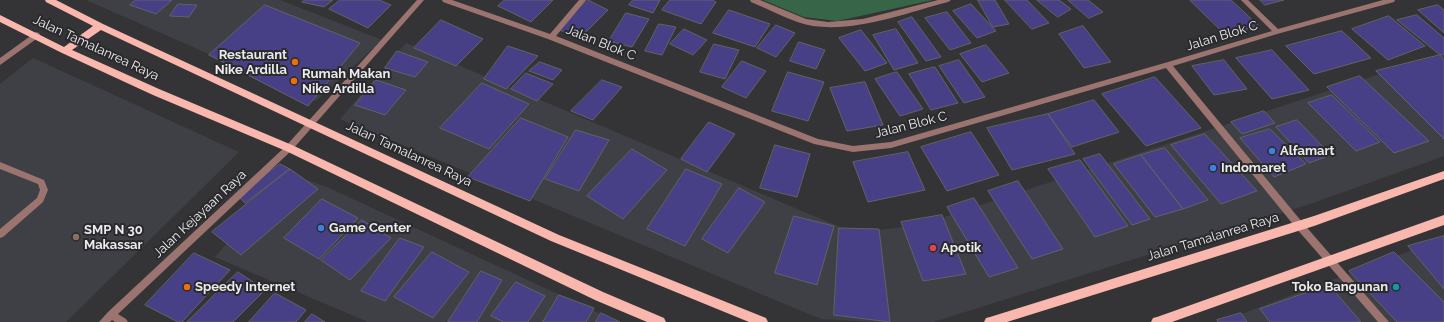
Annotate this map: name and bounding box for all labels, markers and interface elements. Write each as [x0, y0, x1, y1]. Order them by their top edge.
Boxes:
street label: Jalan Tamalanrea Raya [31, 12, 161, 84]
street label: Jalan Blok C [1184, 18, 1260, 54]
street label: Jalan Blok C [564, 22, 638, 64]
place label: Restaurant Nike Ardilla [215, 47, 287, 78]
marker: Restaurant Nike Ardilla [290, 57, 300, 67]
place label: Rumah Makan Nike Ardilla [302, 66, 390, 97]
marker: Rumah Makan Nike Ardilla [289, 76, 299, 86]
street label: Jalan Blok C [873, 109, 949, 141]
street label: Jalan Tamalanrea Raya [344, 118, 474, 190]
place label: Alfamart [1280, 143, 1335, 159]
marker: Alfamart [1267, 146, 1277, 156]
place label: Indomaret [1221, 160, 1286, 176]
marker: Indomaret [1208, 163, 1218, 173]
street label: Jalan Kejayaan Raya [150, 167, 250, 261]
street label: Jalan Tamalanrea Raya [1145, 209, 1281, 265]
place label: Game Center [329, 220, 411, 236]
place label: SMP N 30 Makassar [84, 222, 143, 253]
marker: Game Center [316, 223, 326, 233]
marker: SMP N 30 Makassar [71, 232, 81, 242]
place label: Apotik [941, 240, 981, 256]
marker: Apotik [928, 243, 938, 253]
place label: Speedy Internet [195, 279, 295, 295]
place label: Toko Bangunan [1292, 279, 1388, 295]
marker: Speedy Internet [182, 282, 192, 292]
marker: Toko Bangunan [1391, 282, 1401, 292]

